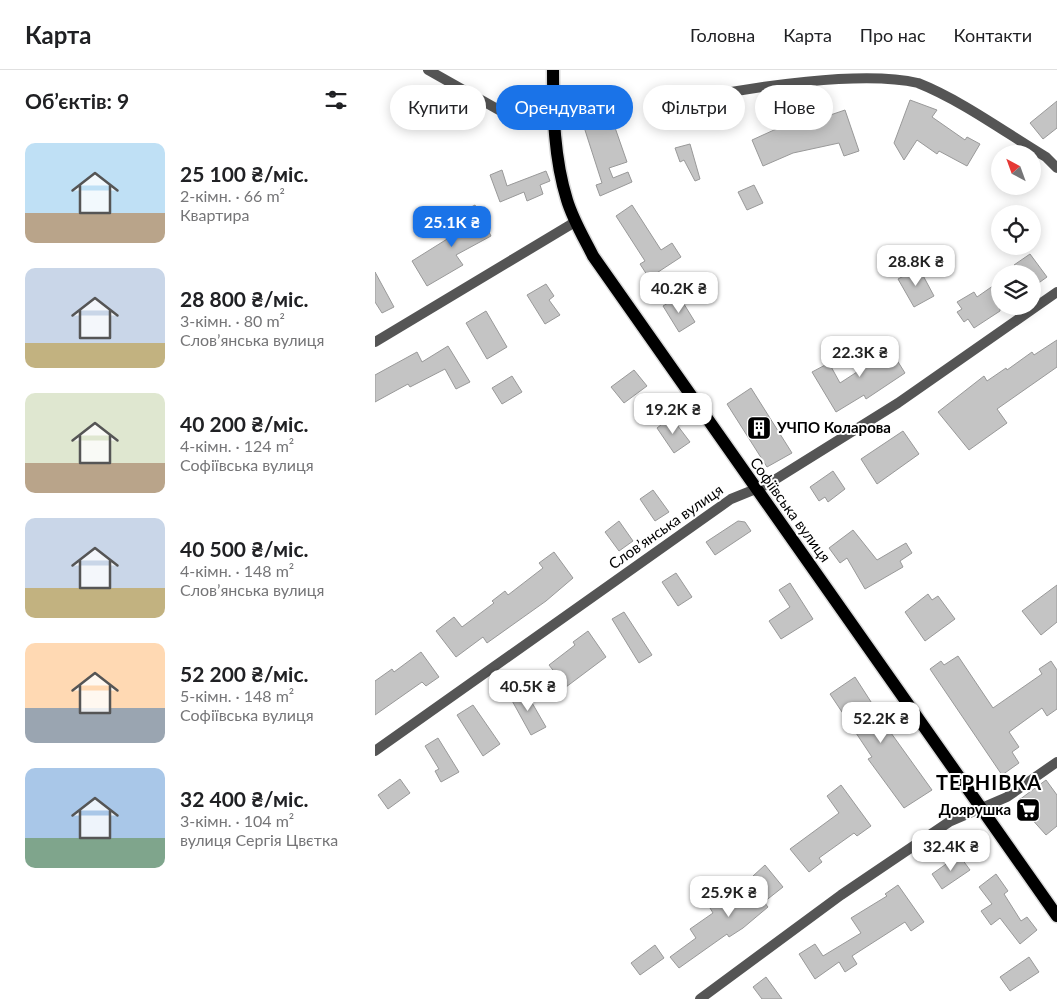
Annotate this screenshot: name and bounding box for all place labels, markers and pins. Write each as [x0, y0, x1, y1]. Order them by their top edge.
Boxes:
pin: 25.1K ₴ [406, 206, 498, 248]
pin: 28.8K ₴ [870, 244, 962, 287]
pin: 40.2K ₴ [633, 272, 725, 314]
pin: 22.3K ₴ [814, 336, 906, 378]
pin: 19.2K ₴ [627, 392, 719, 435]
building icon: УЧПО Коларова [746, 415, 772, 441]
place label: УЧПО Коларова [776, 418, 891, 436]
pin: 40.5K ₴ [482, 670, 574, 712]
pin: 52.2K ₴ [835, 702, 927, 744]
supermarket icon: Доярушка [1015, 797, 1041, 823]
place label: Доярушка [939, 800, 1011, 818]
pin: 32.4K ₴ [905, 830, 997, 872]
pin: 25.9K ₴ [683, 876, 775, 918]

